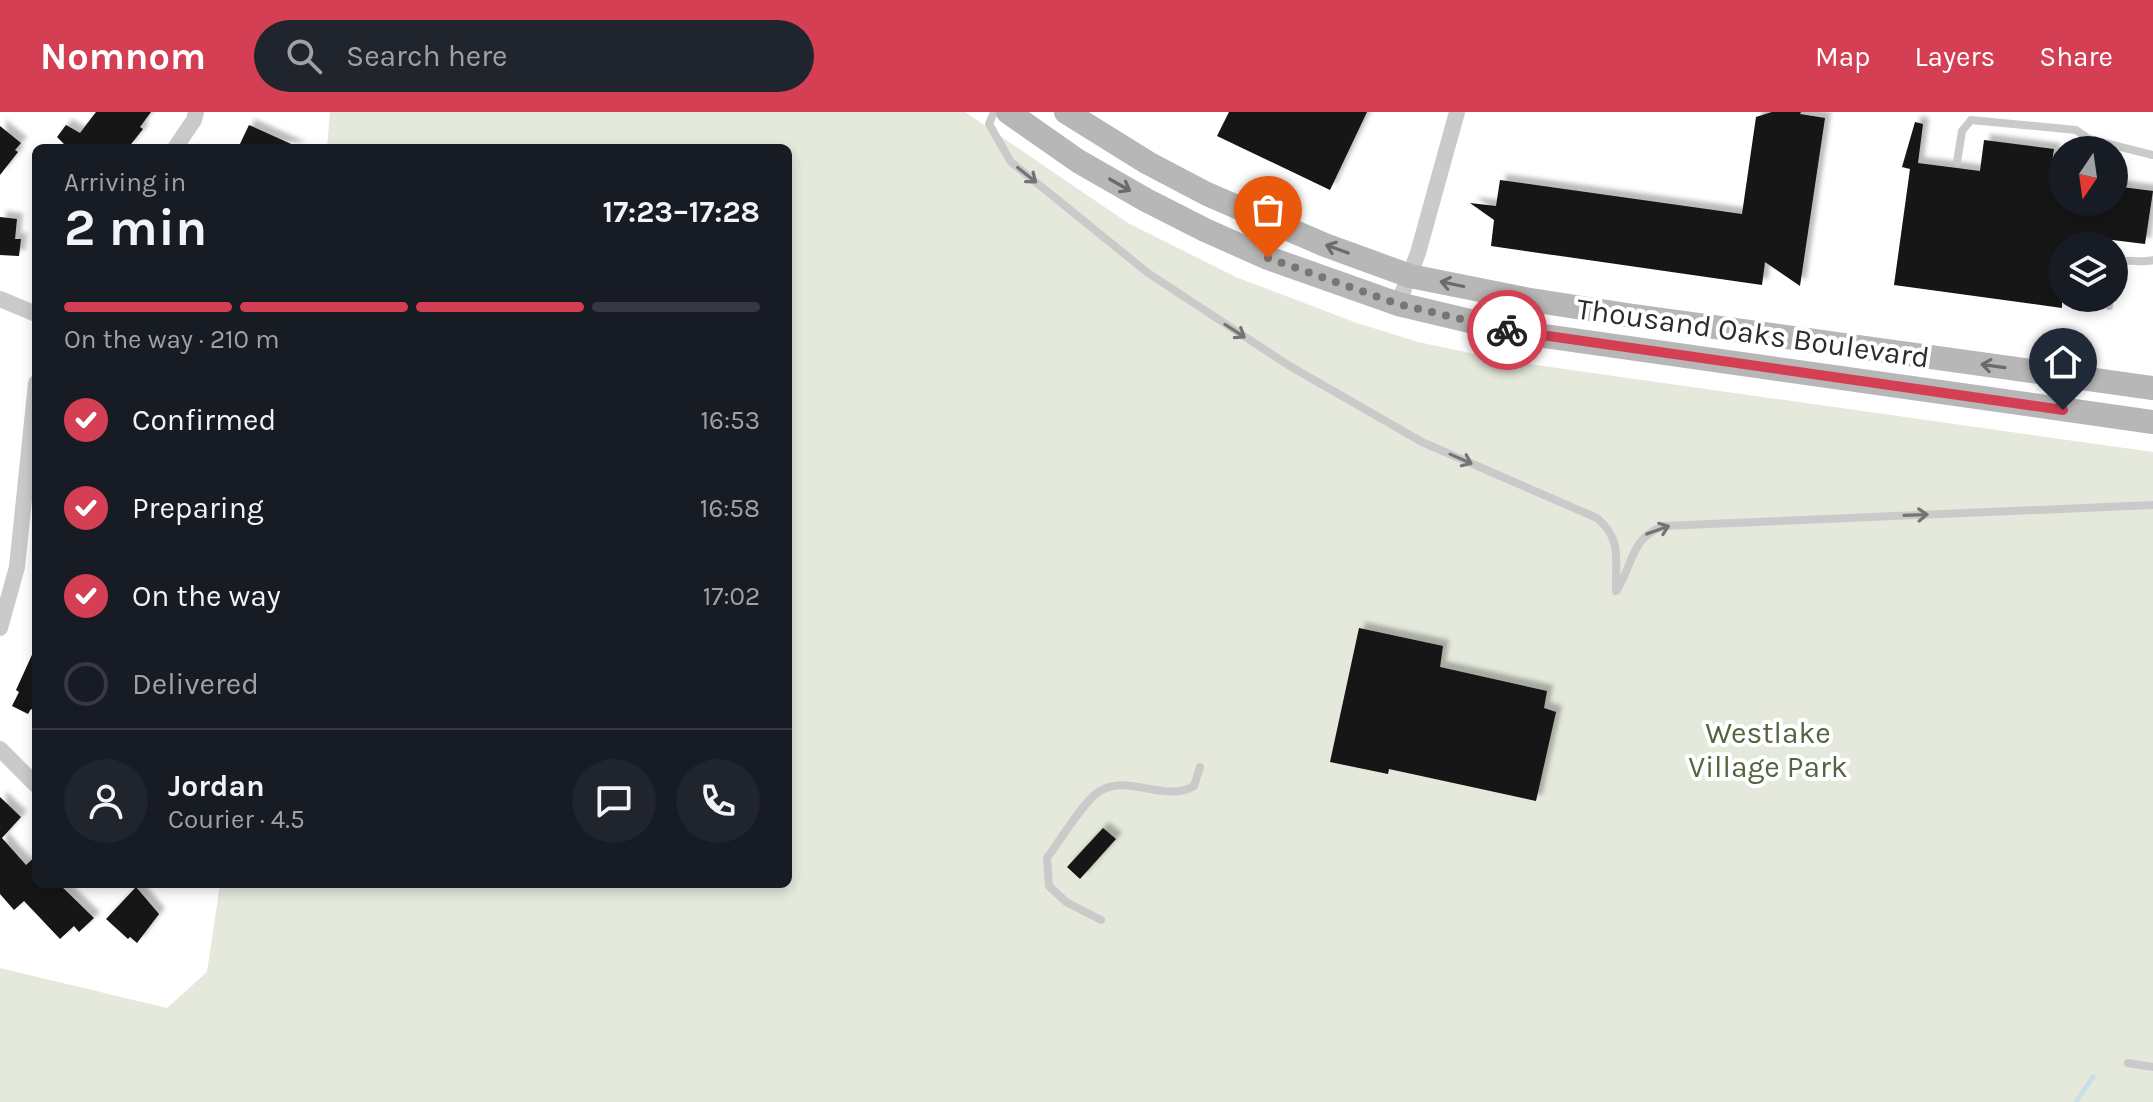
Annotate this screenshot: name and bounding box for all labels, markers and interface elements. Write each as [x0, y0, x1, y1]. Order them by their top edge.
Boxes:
search box [254, 20, 814, 92]
text: Nomnom [40, 34, 206, 79]
icon: search [282, 34, 326, 78]
text: Search here [346, 38, 507, 74]
text: Map [1815, 40, 1870, 73]
text: Layers [1914, 40, 1995, 73]
text: Share [2039, 40, 2113, 73]
north arrow [2048, 136, 2128, 216]
map controls [2048, 136, 2128, 312]
text: Arriving in [64, 167, 186, 198]
one-way arrow [1016, 167, 1037, 184]
pin [1234, 176, 1302, 258]
one-way arrow [1108, 177, 1131, 193]
icon: bag [1246, 188, 1290, 232]
text: 17:23–17:28 [602, 194, 760, 230]
text: 2 min [64, 197, 207, 258]
button: layers [2048, 232, 2128, 312]
one-way arrow [1325, 241, 1350, 255]
one-way arrow [1440, 276, 1466, 291]
courier [1467, 290, 1547, 370]
street label: Thousand Oaks Boulevard [1574, 290, 1932, 376]
icon: bike [1485, 308, 1529, 352]
one-way arrow [1224, 322, 1246, 339]
text: On the way · 210 m [64, 324, 279, 355]
pin [2029, 328, 2097, 410]
icon: home [2041, 340, 2085, 384]
one-way arrow [1980, 358, 2006, 373]
icon: check [64, 398, 108, 442]
text: Confirmed [132, 402, 276, 438]
text: 16:53 [700, 405, 760, 436]
one-way arrow [1449, 452, 1473, 467]
icon: check [64, 486, 108, 530]
text: Preparing [132, 490, 264, 526]
text: 16:58 [700, 493, 760, 524]
one-way arrow [1902, 507, 1929, 522]
one-way arrow [1645, 522, 1669, 536]
icon: check [64, 574, 108, 618]
text: On the way [132, 578, 281, 614]
text: 17:02 [703, 581, 760, 612]
text: Delivered [132, 666, 259, 702]
park label: Westlake Village Park [1688, 715, 1848, 785]
button: person [64, 759, 148, 843]
button: chat [572, 759, 656, 843]
button: phone [676, 759, 760, 843]
text: Jordan [168, 768, 265, 804]
text: Courier · 4.5 [168, 804, 305, 835]

